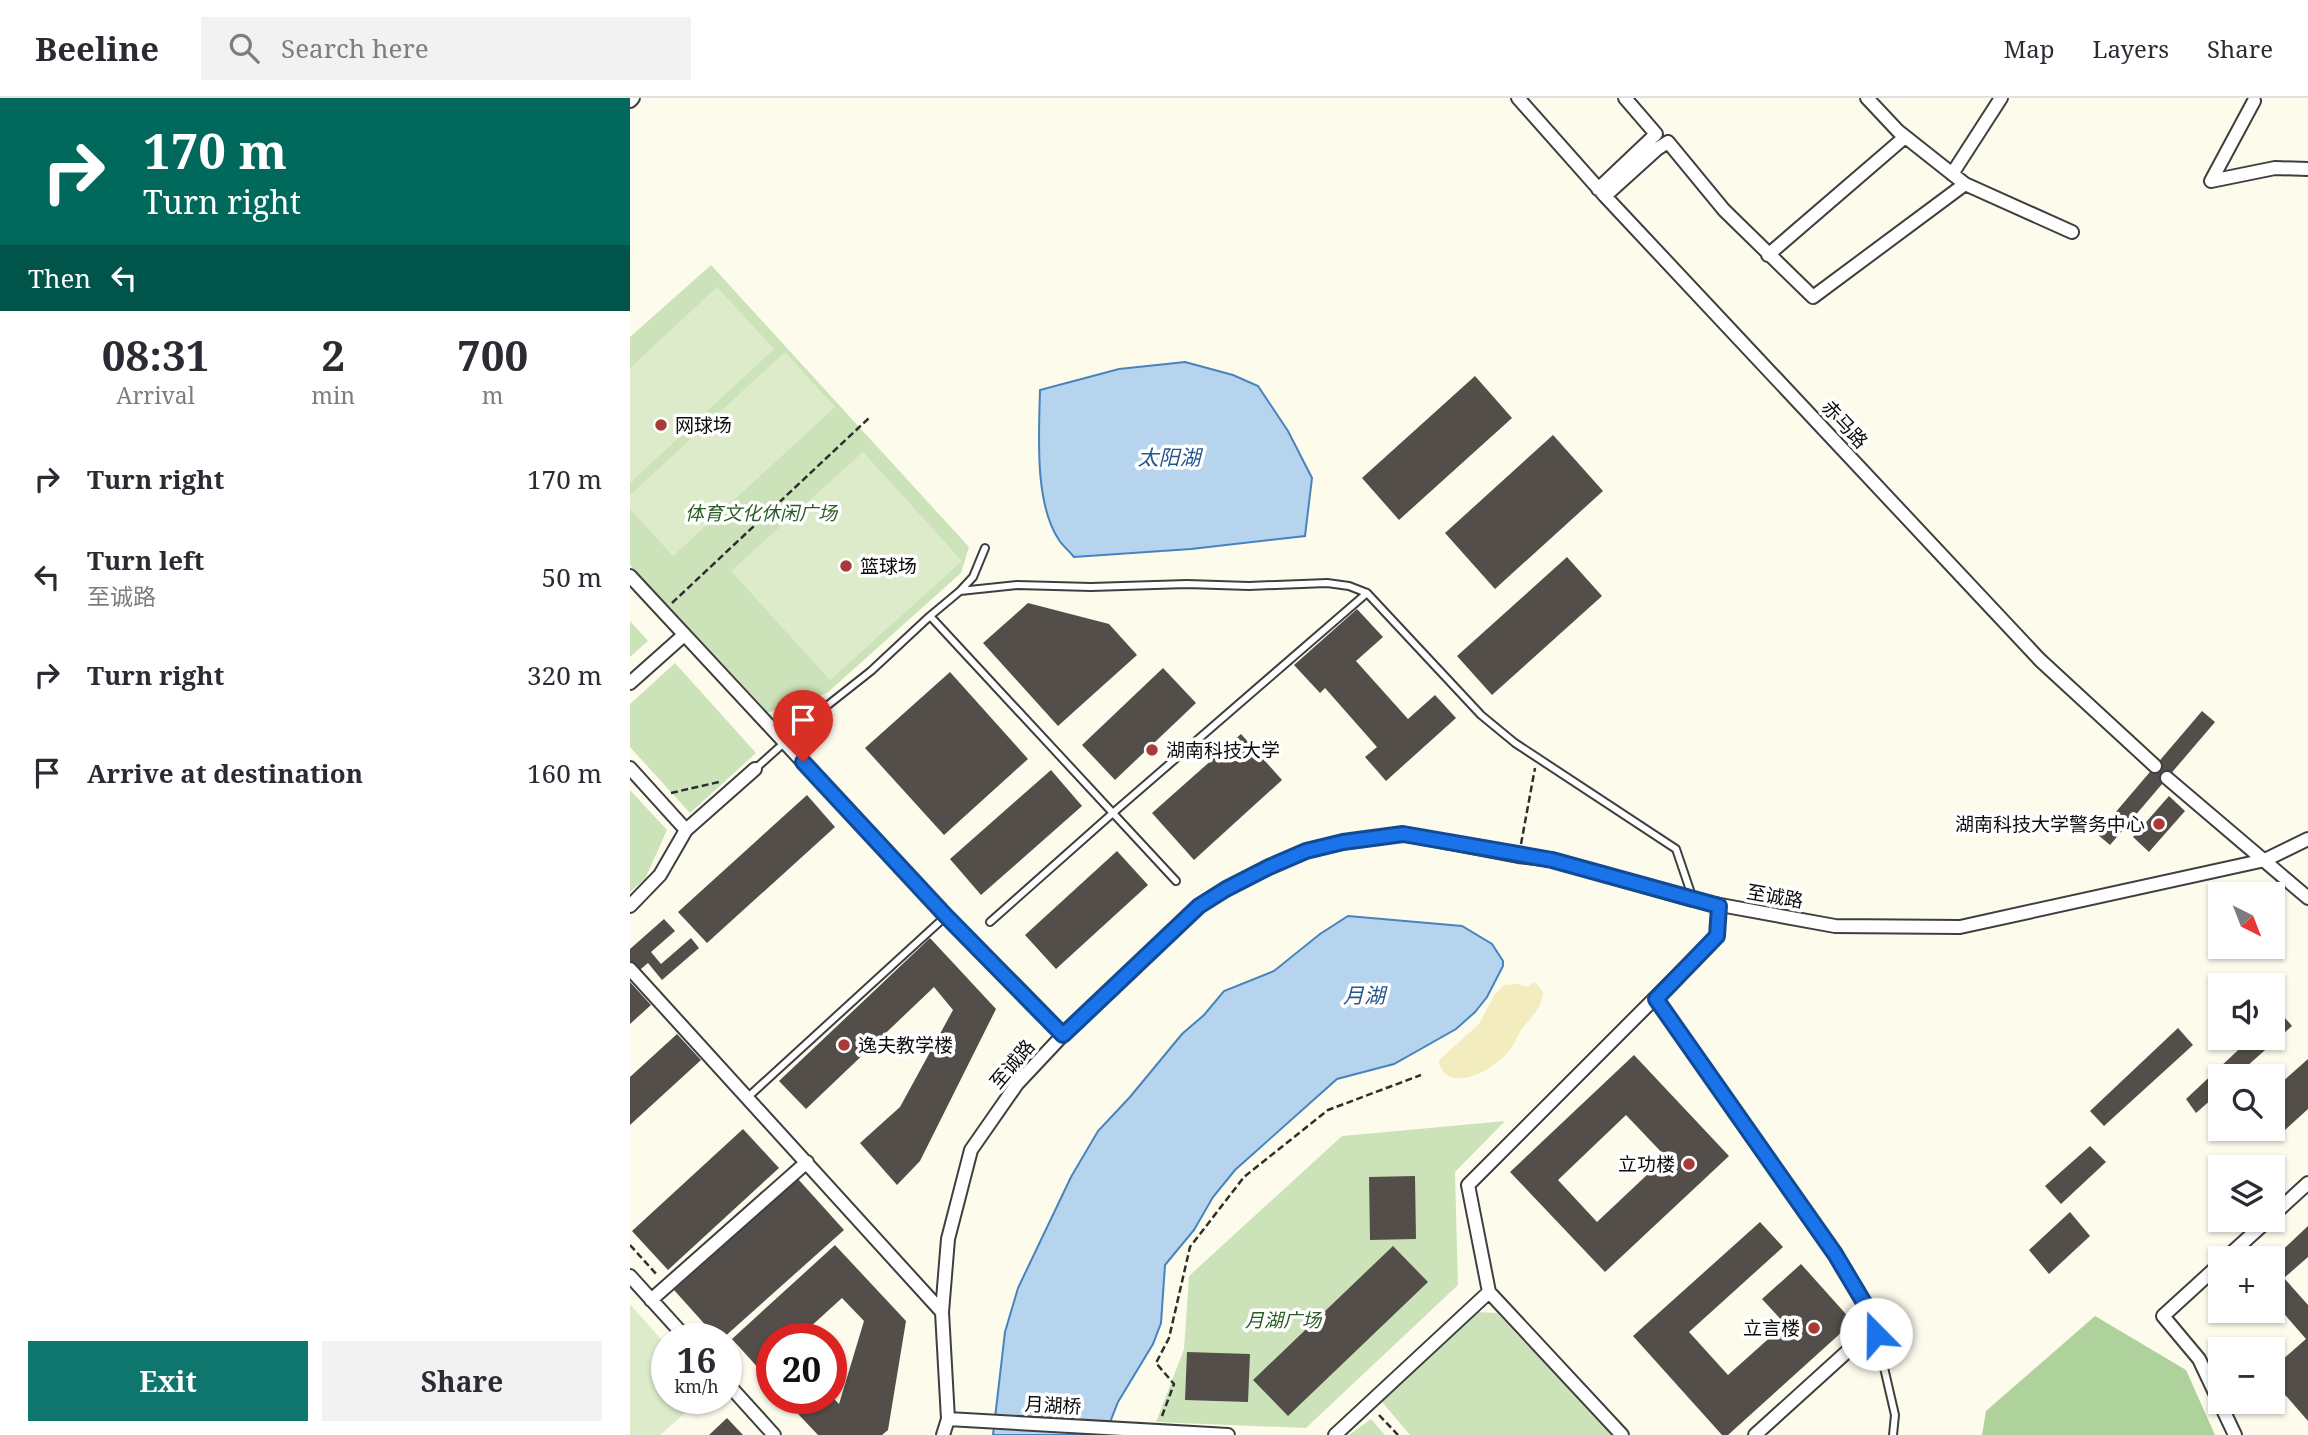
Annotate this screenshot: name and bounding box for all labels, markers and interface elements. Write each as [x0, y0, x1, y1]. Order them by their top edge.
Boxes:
search box [201, 17, 691, 80]
text: Beeline [35, 26, 159, 71]
icon: search [225, 29, 263, 67]
text: Search here [281, 30, 429, 66]
text: Map [2004, 32, 2055, 65]
text: Layers [2093, 32, 2169, 65]
text: Share [2207, 32, 2273, 65]
text: 170 m [143, 117, 287, 183]
icon: right [28, 126, 119, 217]
text: Turn right [143, 180, 301, 223]
icon: left [105, 259, 143, 297]
text: Then [28, 260, 91, 296]
text: 08:31 [102, 326, 209, 383]
text: 2 [321, 326, 345, 383]
text: 700 [457, 326, 528, 383]
text: Arrival [116, 379, 195, 411]
text: min [311, 379, 355, 411]
text: m [482, 379, 503, 411]
street label: 赤马路 [1816, 394, 1874, 454]
place label: 网球场 [675, 412, 732, 438]
marker: 网球场 [653, 417, 669, 433]
water label: 太阳湖 [1138, 443, 1203, 471]
icon: right [28, 460, 66, 498]
text: Turn right [87, 461, 224, 497]
text: 170 m [527, 461, 602, 497]
park label: 体育文化休闲广场 [685, 500, 839, 526]
text: Turn left [87, 542, 204, 578]
place label: 篮球场 [860, 553, 917, 579]
icon: left [28, 558, 66, 596]
marker: 篮球场 [838, 558, 854, 574]
text: 50 m [542, 559, 602, 595]
text: 至诚路 [87, 580, 156, 612]
icon: right [28, 656, 66, 694]
text: Turn right [87, 657, 224, 693]
text: 320 m [527, 657, 602, 693]
pin [773, 690, 833, 762]
icon: arrive [784, 701, 822, 739]
place label: 湖南科技大学 [1166, 737, 1280, 763]
marker: 湖南科技大学 [1144, 742, 1160, 758]
icon: arrive [28, 754, 66, 792]
text: Arrive at destination [87, 755, 363, 791]
text: 160 m [527, 755, 602, 791]
place label: 湖南科技大学警务中心 [1955, 811, 2145, 837]
marker: 湖南科技大学警务中心 [2151, 816, 2167, 832]
street label: 至诚路 [1745, 878, 1805, 914]
north arrow [2208, 882, 2286, 959]
map controls [2208, 882, 2285, 1414]
button: sound [2208, 973, 2285, 1050]
water label: 月湖 [1343, 981, 1388, 1009]
place label: 逸夫教学楼 [858, 1032, 953, 1058]
street label: 至诚路 [984, 1034, 1040, 1094]
marker: 逸夫教学楼 [836, 1037, 852, 1053]
button: search [2208, 1064, 2285, 1141]
place label: 立功楼 [1618, 1151, 1675, 1177]
button: layers [2208, 1155, 2285, 1232]
marker: 立功楼 [1681, 1156, 1697, 1172]
button: + [2208, 1246, 2285, 1323]
position arrow [1839, 1297, 1913, 1371]
park label: 月湖广场 [1245, 1307, 1323, 1333]
place label: 立言楼 [1743, 1315, 1800, 1341]
marker: 立言楼 [1806, 1320, 1822, 1336]
speed limit sign: 20 [756, 1323, 847, 1414]
text: 16 [677, 1336, 716, 1383]
button: − [2208, 1337, 2285, 1414]
button: Exit [28, 1341, 308, 1421]
button: Share [322, 1341, 602, 1421]
text: km/h [674, 1374, 719, 1398]
street label: 月湖桥 [1024, 1391, 1082, 1419]

